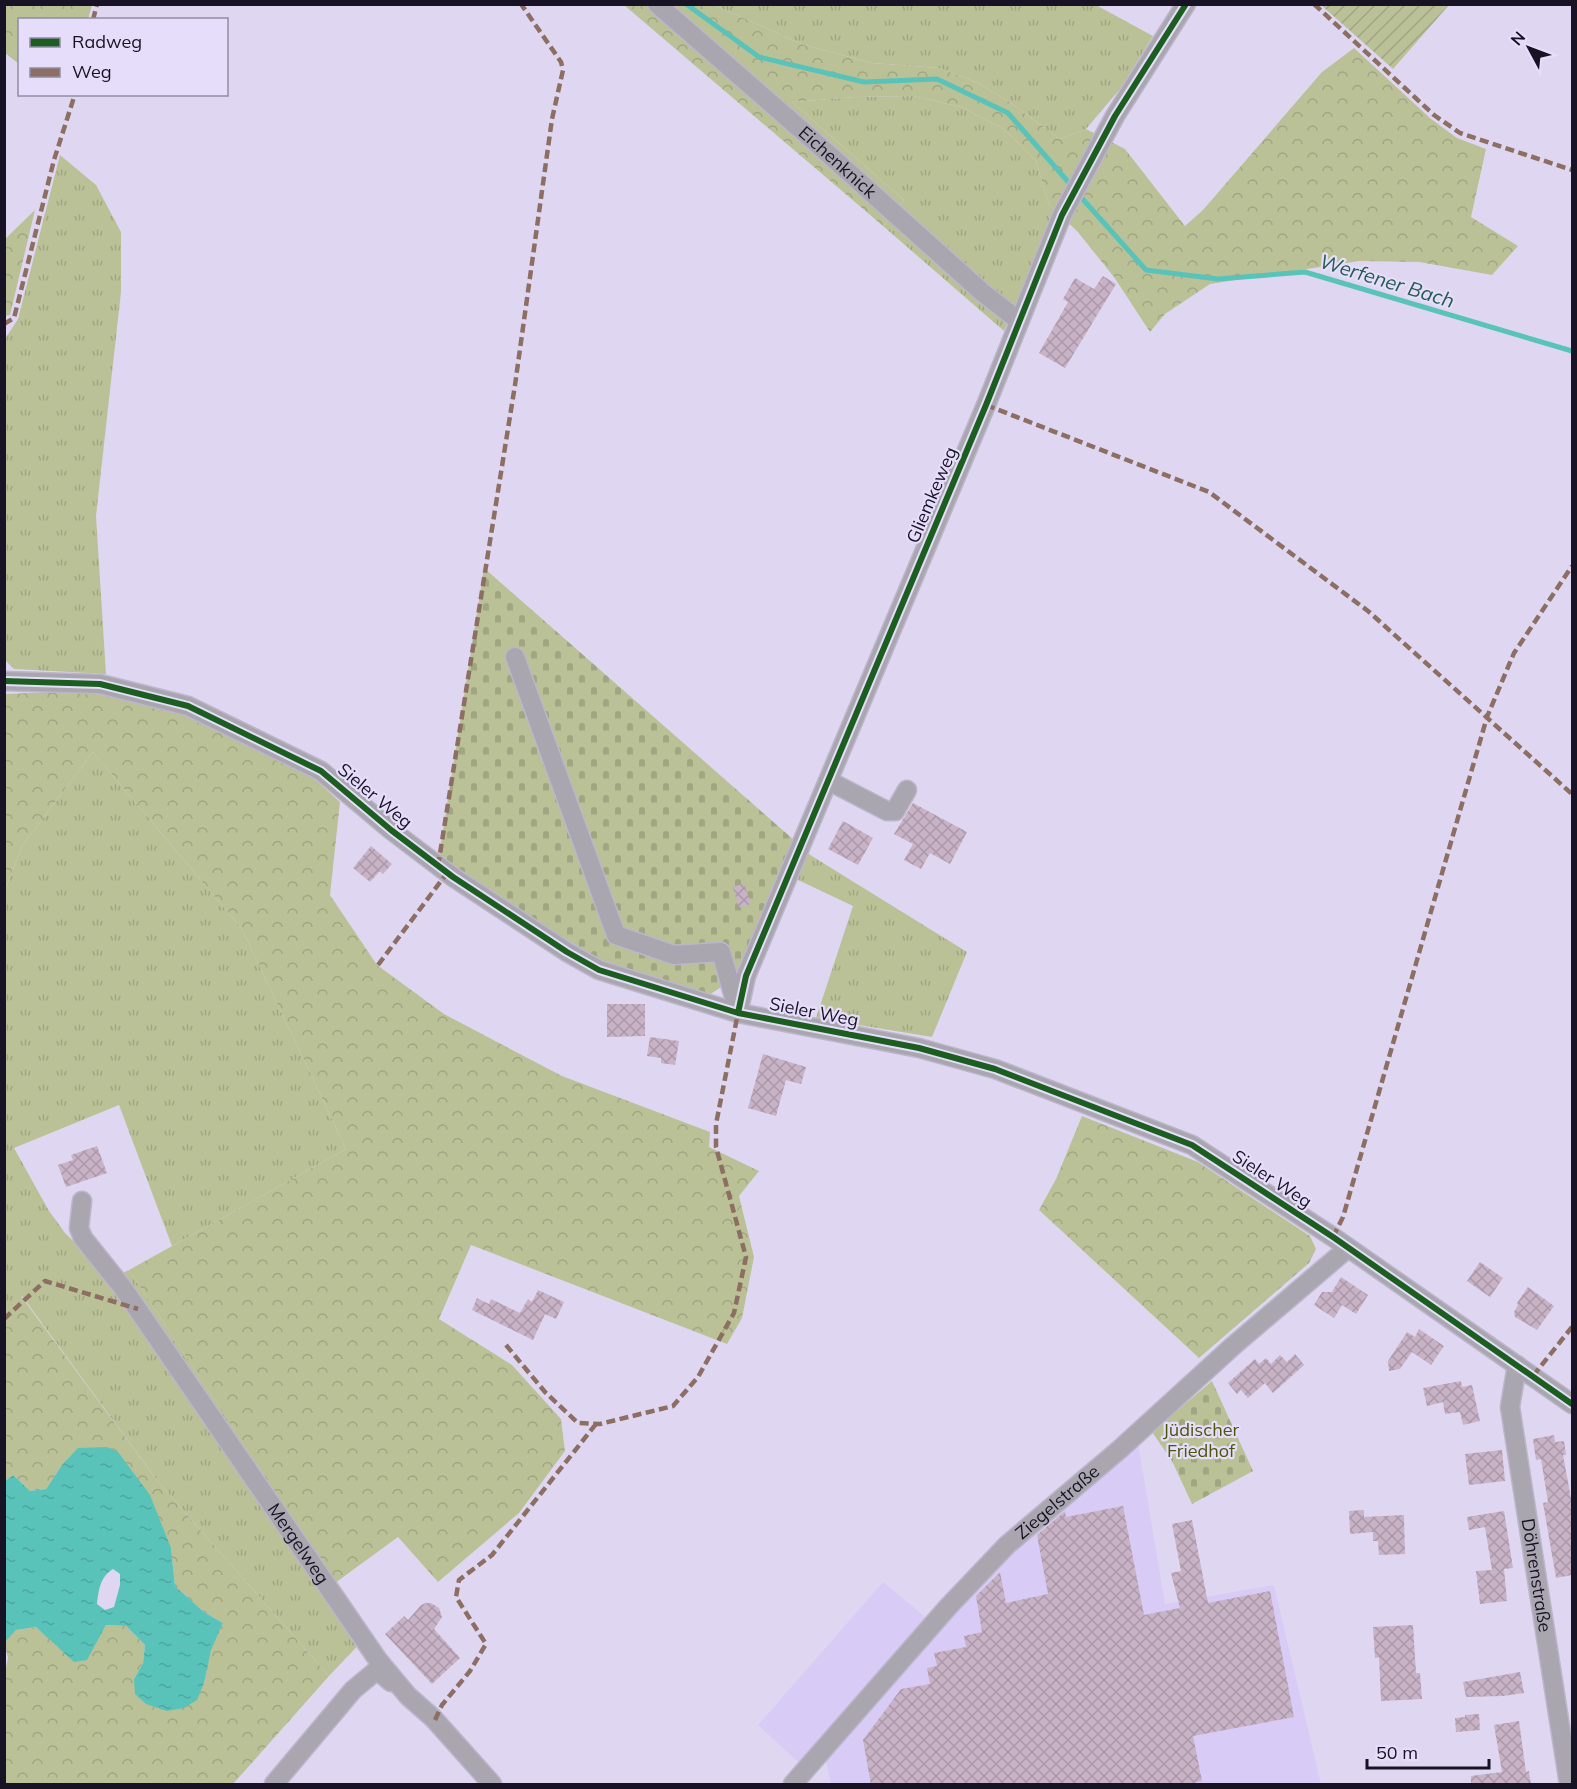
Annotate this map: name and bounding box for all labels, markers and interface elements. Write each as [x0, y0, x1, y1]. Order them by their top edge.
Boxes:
legend [18, 18, 228, 96]
north arrow [1499, 18, 1559, 78]
text: N [1506, 27, 1529, 49]
text: Radweg [72, 30, 142, 53]
text: Weg [72, 60, 112, 83]
street label: Eichenknick [794, 121, 882, 203]
water label: Werfener Bach [1317, 248, 1457, 313]
street label: Gliemkeweg [901, 443, 962, 546]
street label: Sieler Weg [333, 758, 417, 833]
street label: Sieler Weg [768, 992, 861, 1031]
street label: Sieler Weg [1228, 1144, 1316, 1213]
park label: Jüdischer Friedhof [1163, 1418, 1240, 1462]
street label: Ziegelstraße [1010, 1460, 1104, 1544]
street label: Mergelweg [263, 1499, 334, 1588]
street label: Döhrenstraße [1517, 1517, 1557, 1634]
scale bar [1367, 1732, 1488, 1770]
text: 50 m [1376, 1741, 1418, 1764]

